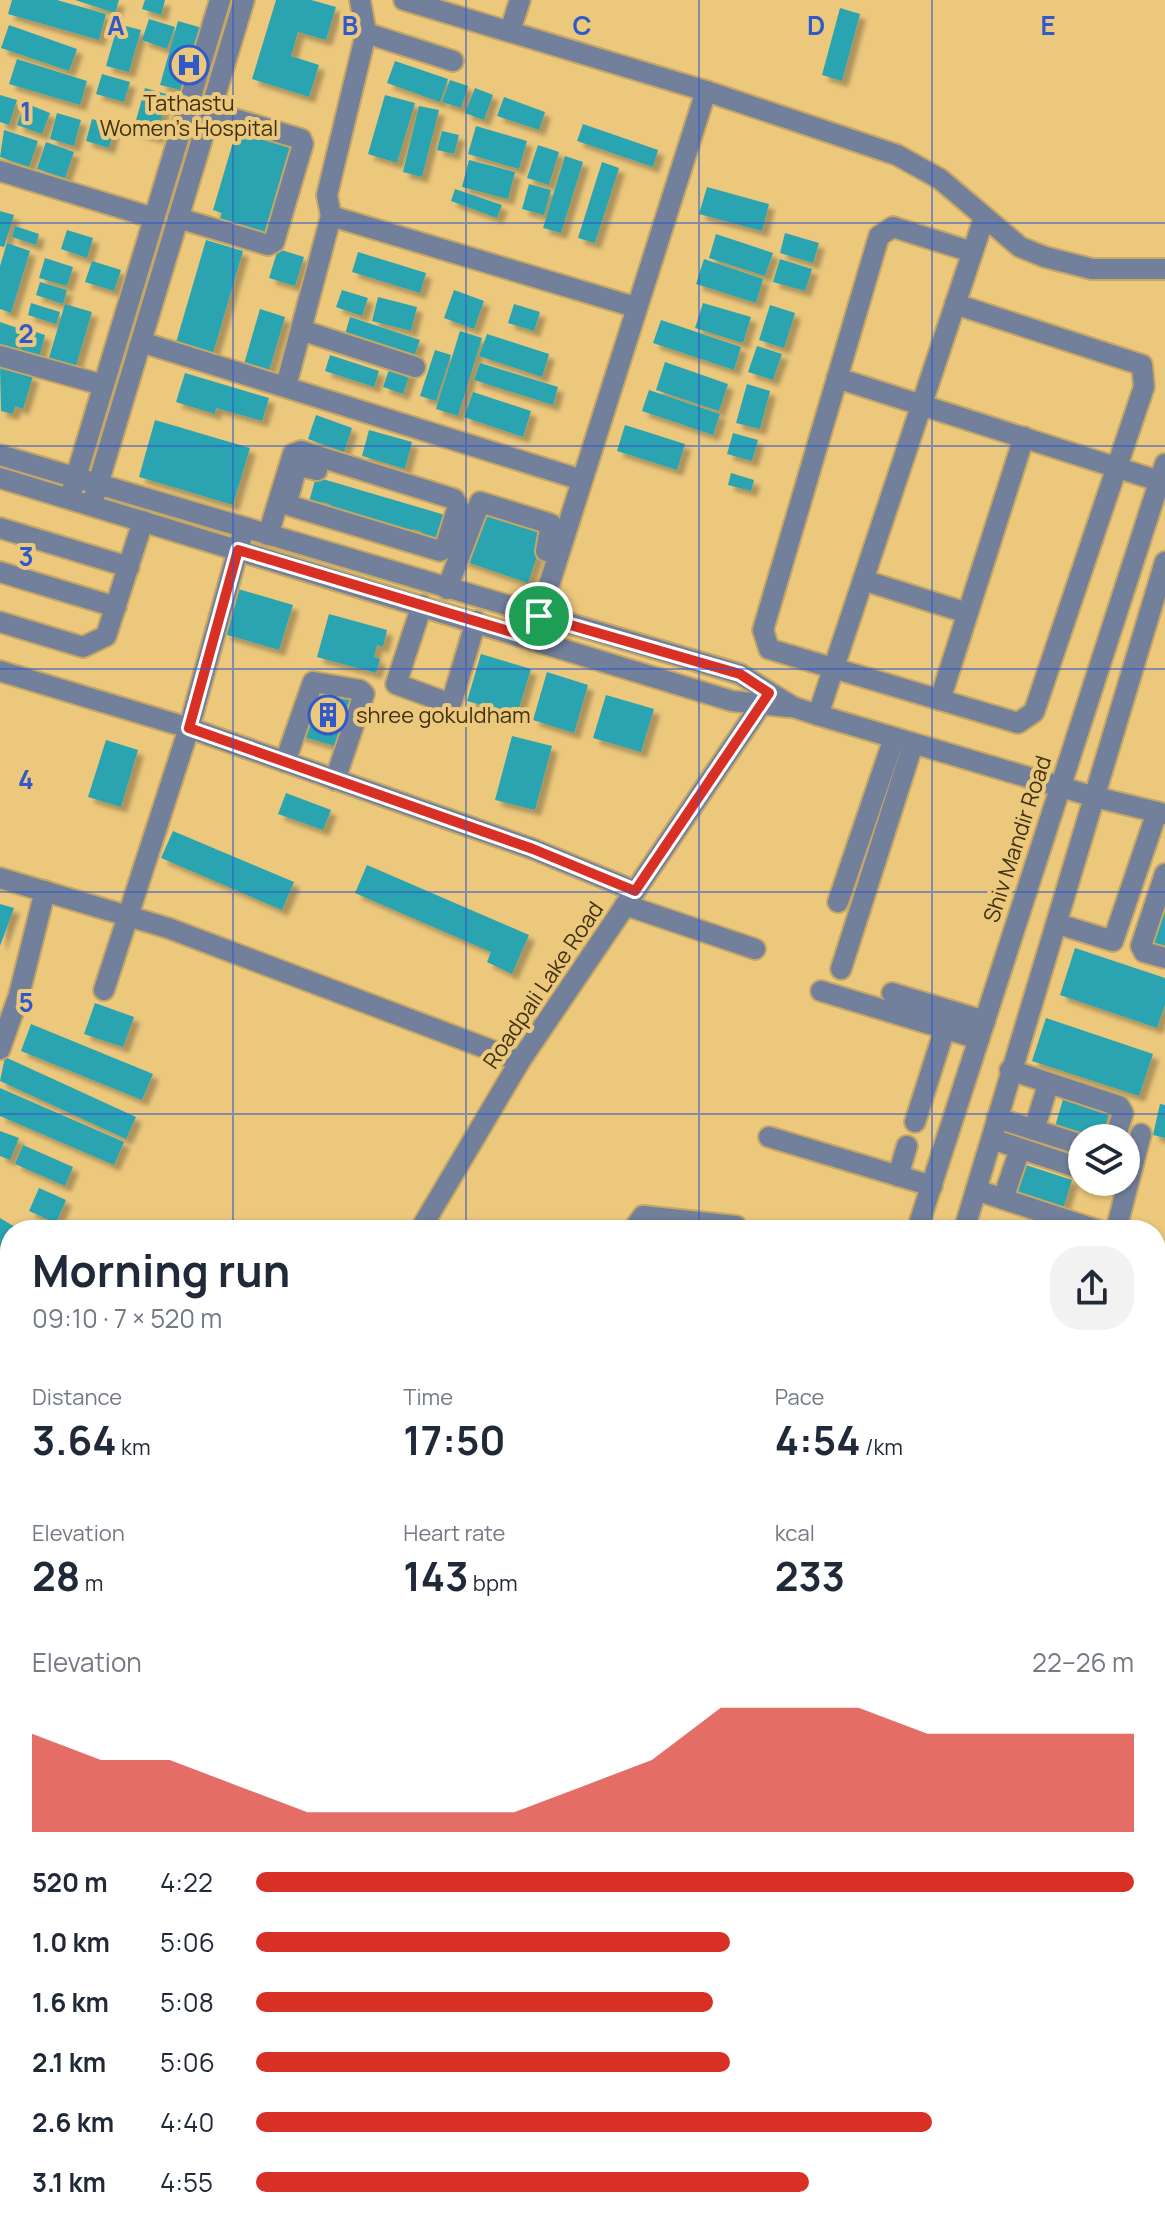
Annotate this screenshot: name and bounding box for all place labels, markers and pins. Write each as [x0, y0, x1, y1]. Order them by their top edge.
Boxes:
hospital icon: Tathastu Women's Hospital [168, 44, 210, 86]
place label: Tathastu Women's Hospital [100, 88, 278, 143]
pin [505, 582, 573, 650]
building icon: shree gokuldham [307, 694, 349, 736]
place label: shree gokuldham [356, 700, 531, 730]

